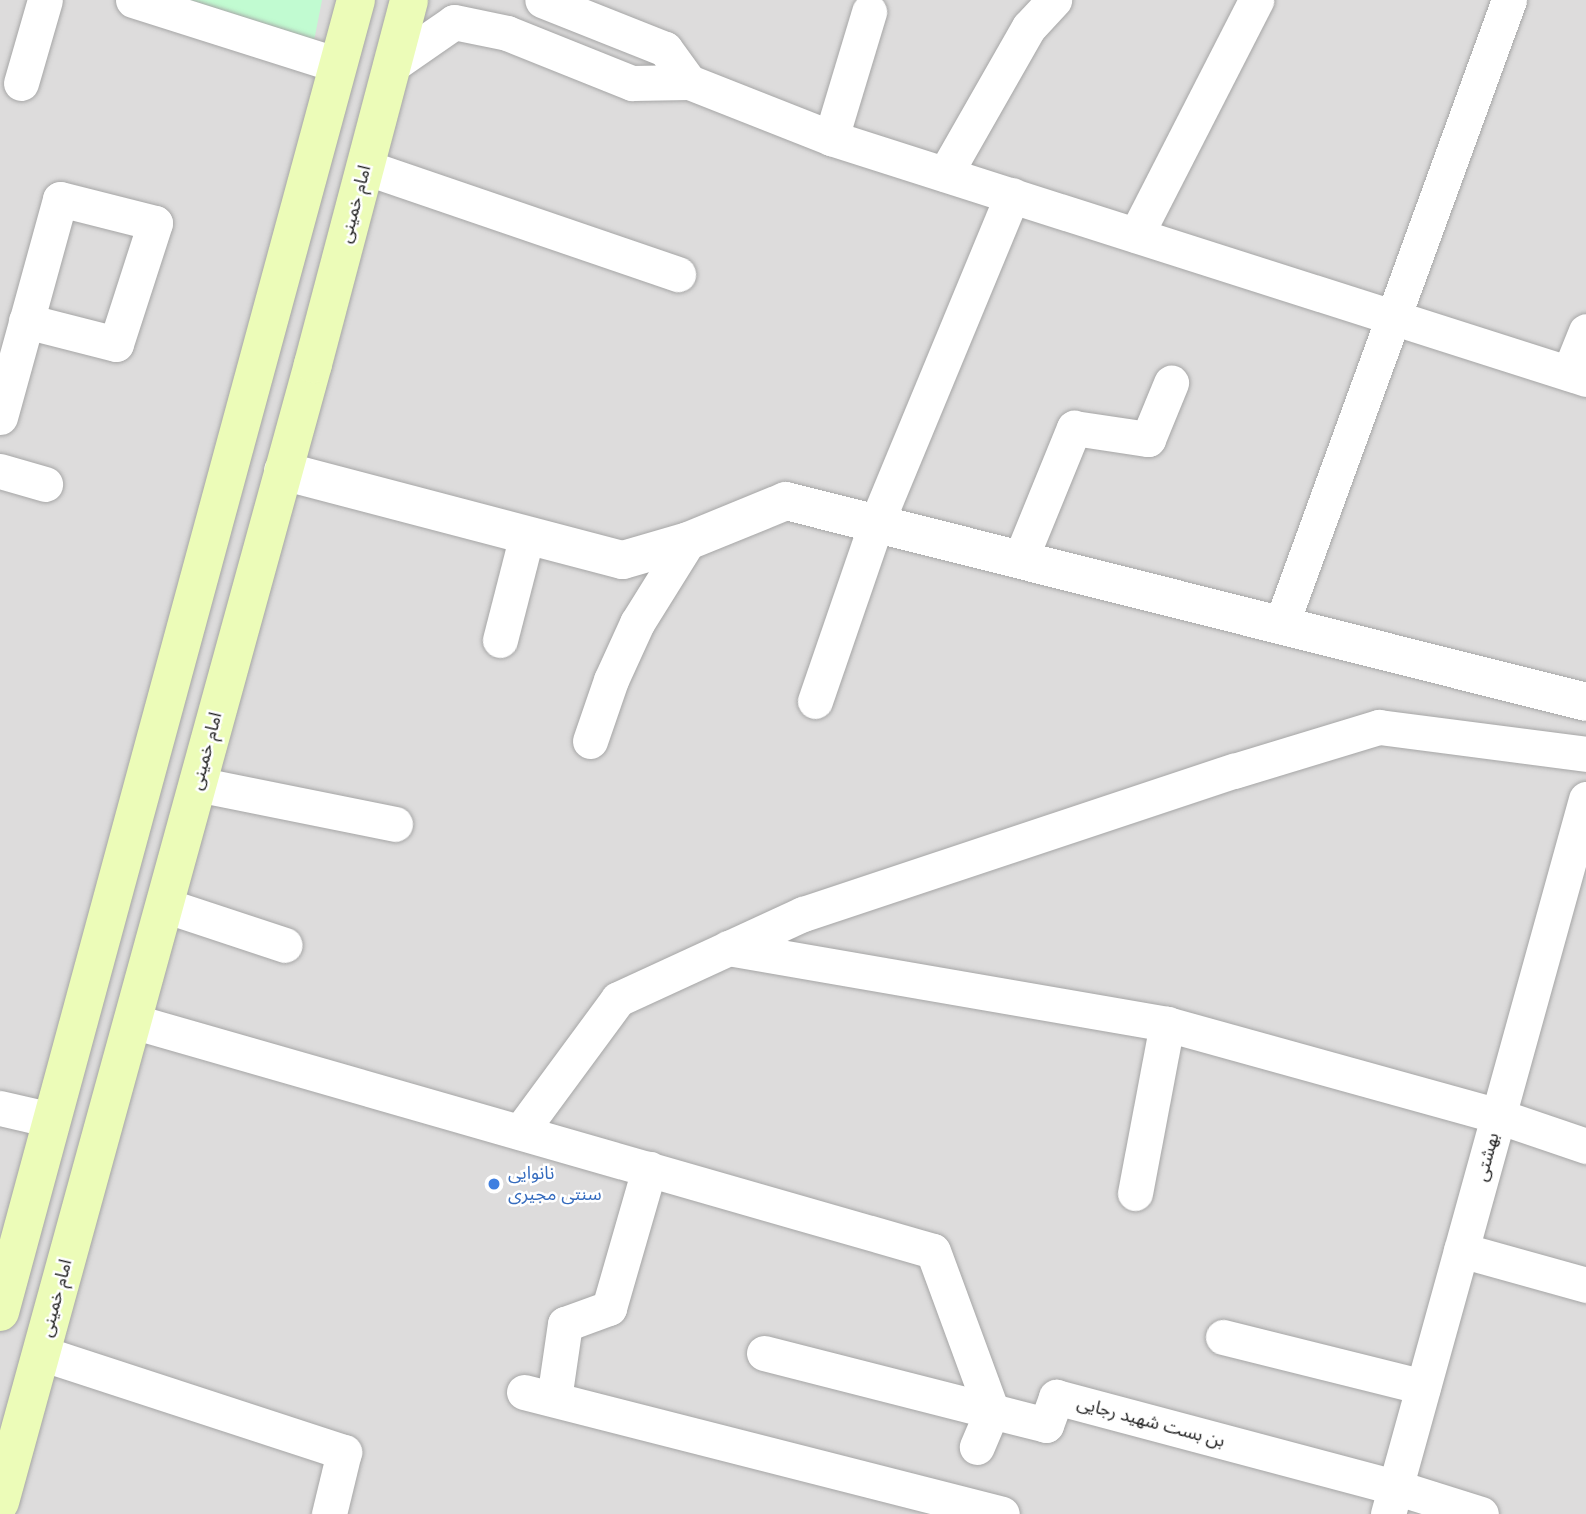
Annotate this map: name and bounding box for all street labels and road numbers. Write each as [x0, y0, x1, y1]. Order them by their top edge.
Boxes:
street label: امام خمینی [334, 163, 376, 245]
street label: امام خمینی [185, 710, 227, 792]
street label: بهشتی [1470, 1130, 1504, 1184]
street label: امام خمینی [35, 1257, 77, 1339]
street label: بن بست شهید رجایی [1075, 1392, 1227, 1452]

